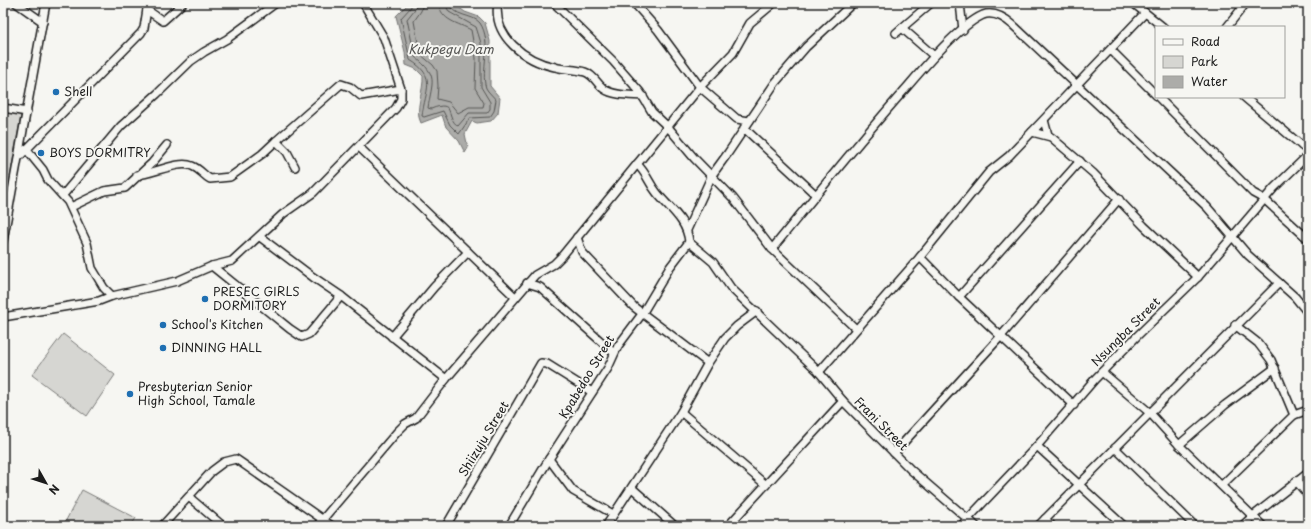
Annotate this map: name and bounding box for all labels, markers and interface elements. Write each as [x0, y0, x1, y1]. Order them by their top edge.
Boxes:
legend [1155, 26, 1285, 98]
text: Road [1191, 32, 1220, 50]
water label: Kukpegu Dam [408, 39, 494, 58]
text: Park [1191, 52, 1218, 70]
text: Water [1191, 72, 1228, 90]
place label: Shell [64, 82, 92, 100]
marker: Shell [51, 87, 61, 97]
place label: BOYS DORMITRY [49, 143, 151, 161]
marker: BOYS DORMITRY [36, 148, 46, 158]
place label: PRESEC GIRLS DORMITORY [213, 282, 300, 314]
street label: Nsungba Street [1087, 293, 1164, 370]
marker: PRESEC GIRLS DORMITORY [200, 294, 210, 304]
place label: School's Kitchen [171, 315, 263, 333]
marker: School's Kitchen [158, 320, 168, 330]
street label: Kpabedoo Street [554, 331, 618, 422]
place label: DINNING HALL [171, 338, 262, 356]
marker: DINNING HALL [158, 343, 168, 353]
place label: Presbyterian Senior High School, Tamale [138, 377, 256, 409]
marker: Presbyterian Senior High School, Tamale [125, 389, 135, 399]
street label: Frani Street [851, 392, 913, 454]
street label: Shiizuju Street [453, 397, 513, 480]
north arrow [26, 463, 66, 503]
text: N [45, 481, 64, 499]

